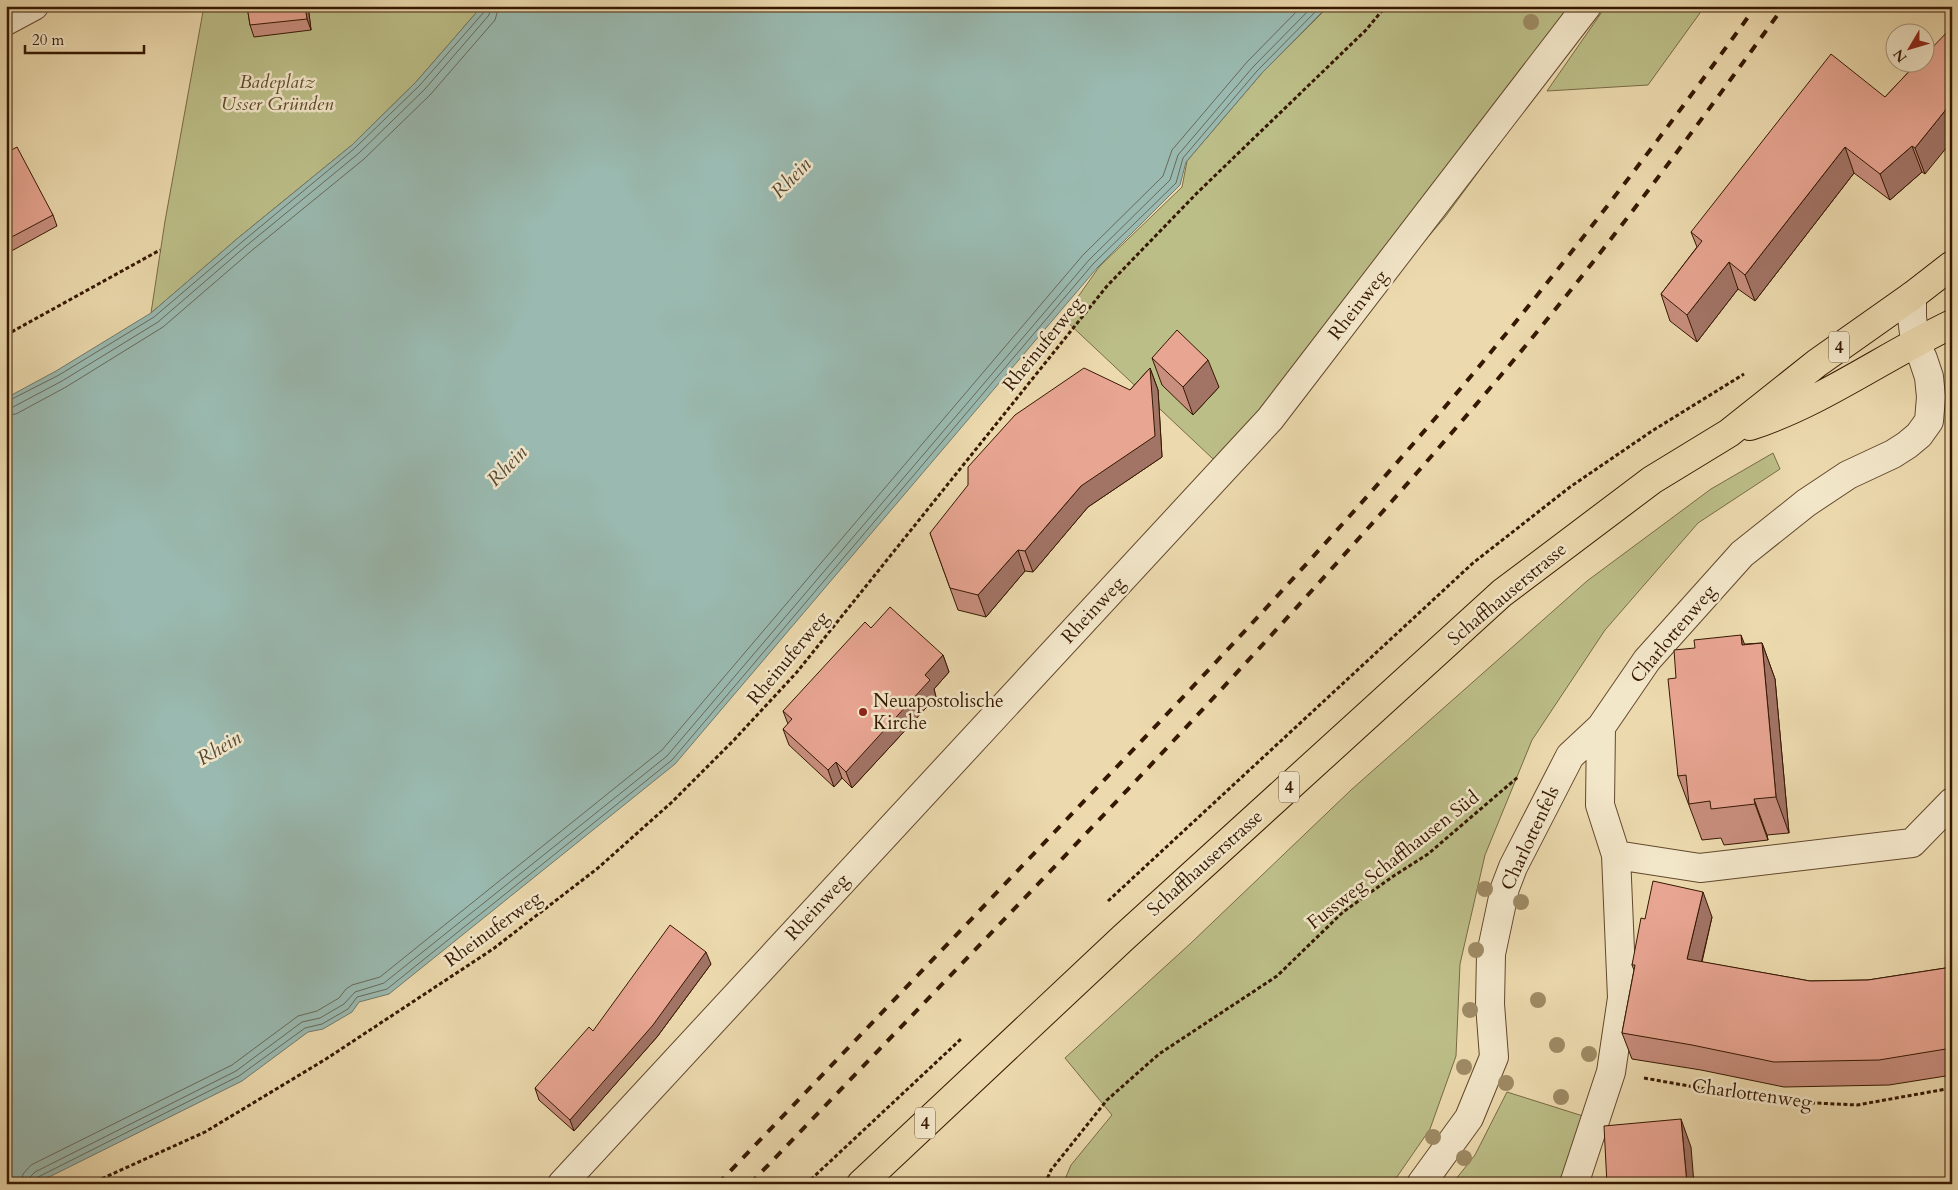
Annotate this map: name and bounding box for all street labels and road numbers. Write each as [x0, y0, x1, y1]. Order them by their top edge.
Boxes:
street label: Rheinweg [1322, 264, 1394, 346]
street label: Rheinuferweg [997, 291, 1089, 397]
road number: 4 [1829, 332, 1849, 362]
street label: Schaffhauserstrasse [1442, 536, 1572, 652]
street label: Rheinweg [1055, 571, 1131, 649]
street label: Charlottenweg [1624, 579, 1722, 689]
street label: Rheinuferweg [741, 605, 835, 710]
road number: 4 [1279, 772, 1299, 802]
street label: Charlottenfels [1494, 782, 1566, 894]
street label: Fussweg Schaffhausen Süd [1302, 785, 1484, 935]
street label: Schaffhauserstrasse [1141, 804, 1269, 922]
street label: Rheinweg [779, 868, 855, 946]
street label: Rheinuferweg [439, 885, 547, 973]
street label: Charlottenweg [1690, 1073, 1814, 1115]
road number: 4 [915, 1108, 935, 1138]

